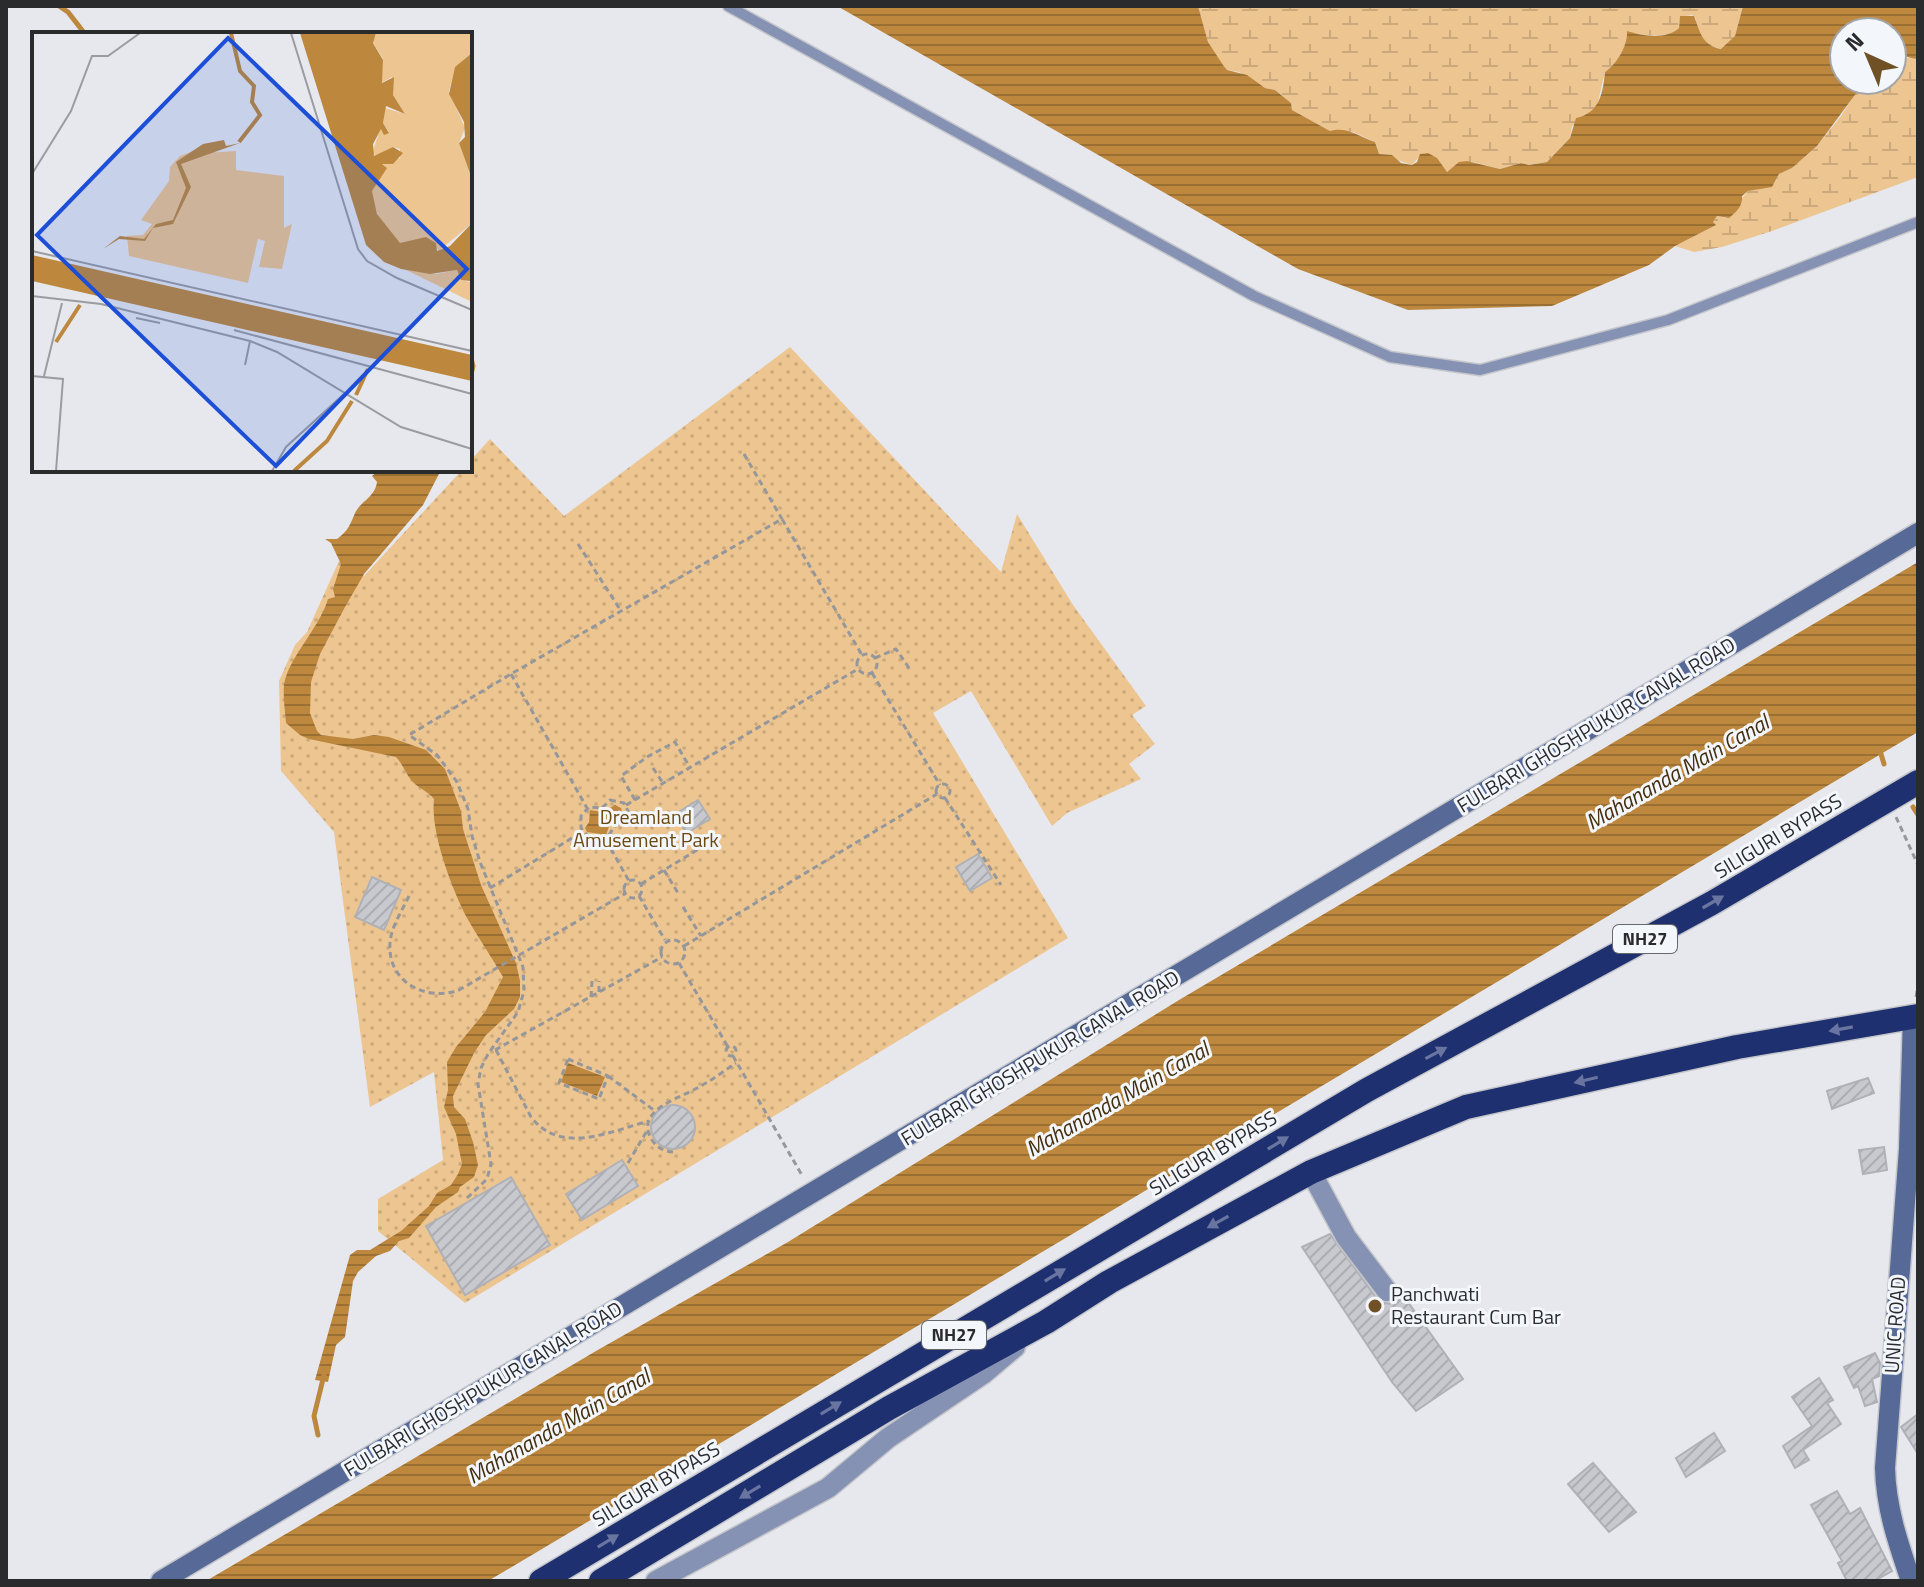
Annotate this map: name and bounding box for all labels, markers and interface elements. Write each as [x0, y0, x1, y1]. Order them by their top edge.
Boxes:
north arrow [1828, 16, 1908, 96]
text: N [1837, 24, 1871, 59]
inset map [32, 32, 472, 472]
street label: FULBARI GHOSHPUKUR CANAL ROAD [1451, 629, 1741, 820]
water label: Mahananda Main Canal [1579, 704, 1777, 838]
street label: SILIGURI BYPASS [1708, 785, 1848, 886]
park label: Dreamland Amusement Park [573, 801, 719, 855]
one-way arrow [1702, 895, 1725, 909]
road number: NH27 [1613, 925, 1677, 953]
street label: FULBARI GHOSHPUKUR CANAL ROAD [895, 962, 1185, 1153]
one-way arrow [1828, 1023, 1853, 1035]
water label: Mahananda Main Canal [1019, 1031, 1217, 1165]
one-way arrow [1425, 1046, 1447, 1060]
one-way arrow [1574, 1074, 1599, 1087]
street label: SILIGURI BYPASS [1143, 1102, 1283, 1203]
one-way arrow [1267, 1136, 1289, 1150]
one-way arrow [1207, 1215, 1229, 1229]
one-way arrow [1044, 1268, 1066, 1282]
street label: UNIC ROAD [1876, 1276, 1913, 1374]
place label: Panchwati Restaurant Cum Bar [1391, 1278, 1561, 1332]
street label: FULBARI GHOSHPUKUR CANAL ROAD [338, 1293, 628, 1484]
marker: Panchwati Restaurant Cum Bar [1366, 1297, 1384, 1315]
road number: NH27 [922, 1321, 986, 1349]
water label: Mahananda Main Canal [460, 1358, 658, 1492]
one-way arrow [820, 1401, 842, 1415]
street label: SILIGURI BYPASS [586, 1433, 726, 1534]
one-way arrow [739, 1484, 761, 1498]
one-way arrow [597, 1534, 619, 1548]

